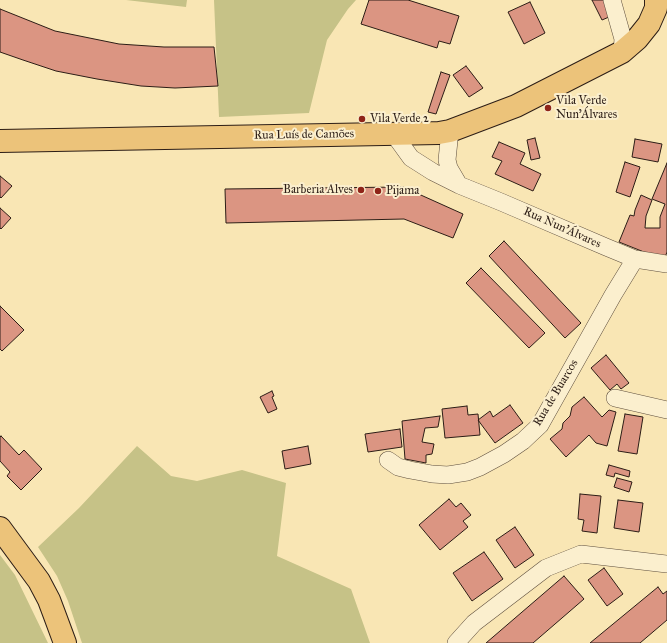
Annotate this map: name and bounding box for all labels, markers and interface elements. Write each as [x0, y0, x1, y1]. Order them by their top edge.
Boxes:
place label: Vila Verde Nun'Álvares [556, 94, 617, 122]
marker: Vila Verde Nun'Álvares [543, 103, 553, 113]
place label: Vila Verde 2 [370, 112, 429, 126]
marker: Vila Verde 2 [357, 114, 367, 124]
street label: Rua Luís de Camões [254, 127, 354, 143]
place label: Barberia Alves [283, 183, 353, 197]
place label: Pijama [386, 184, 419, 198]
marker: Barberia Alves [356, 185, 366, 195]
marker: Pijama [373, 186, 383, 196]
street label: Rua Nun'Álvares [521, 204, 603, 252]
street label: Rua de Buarcos [530, 357, 582, 429]

